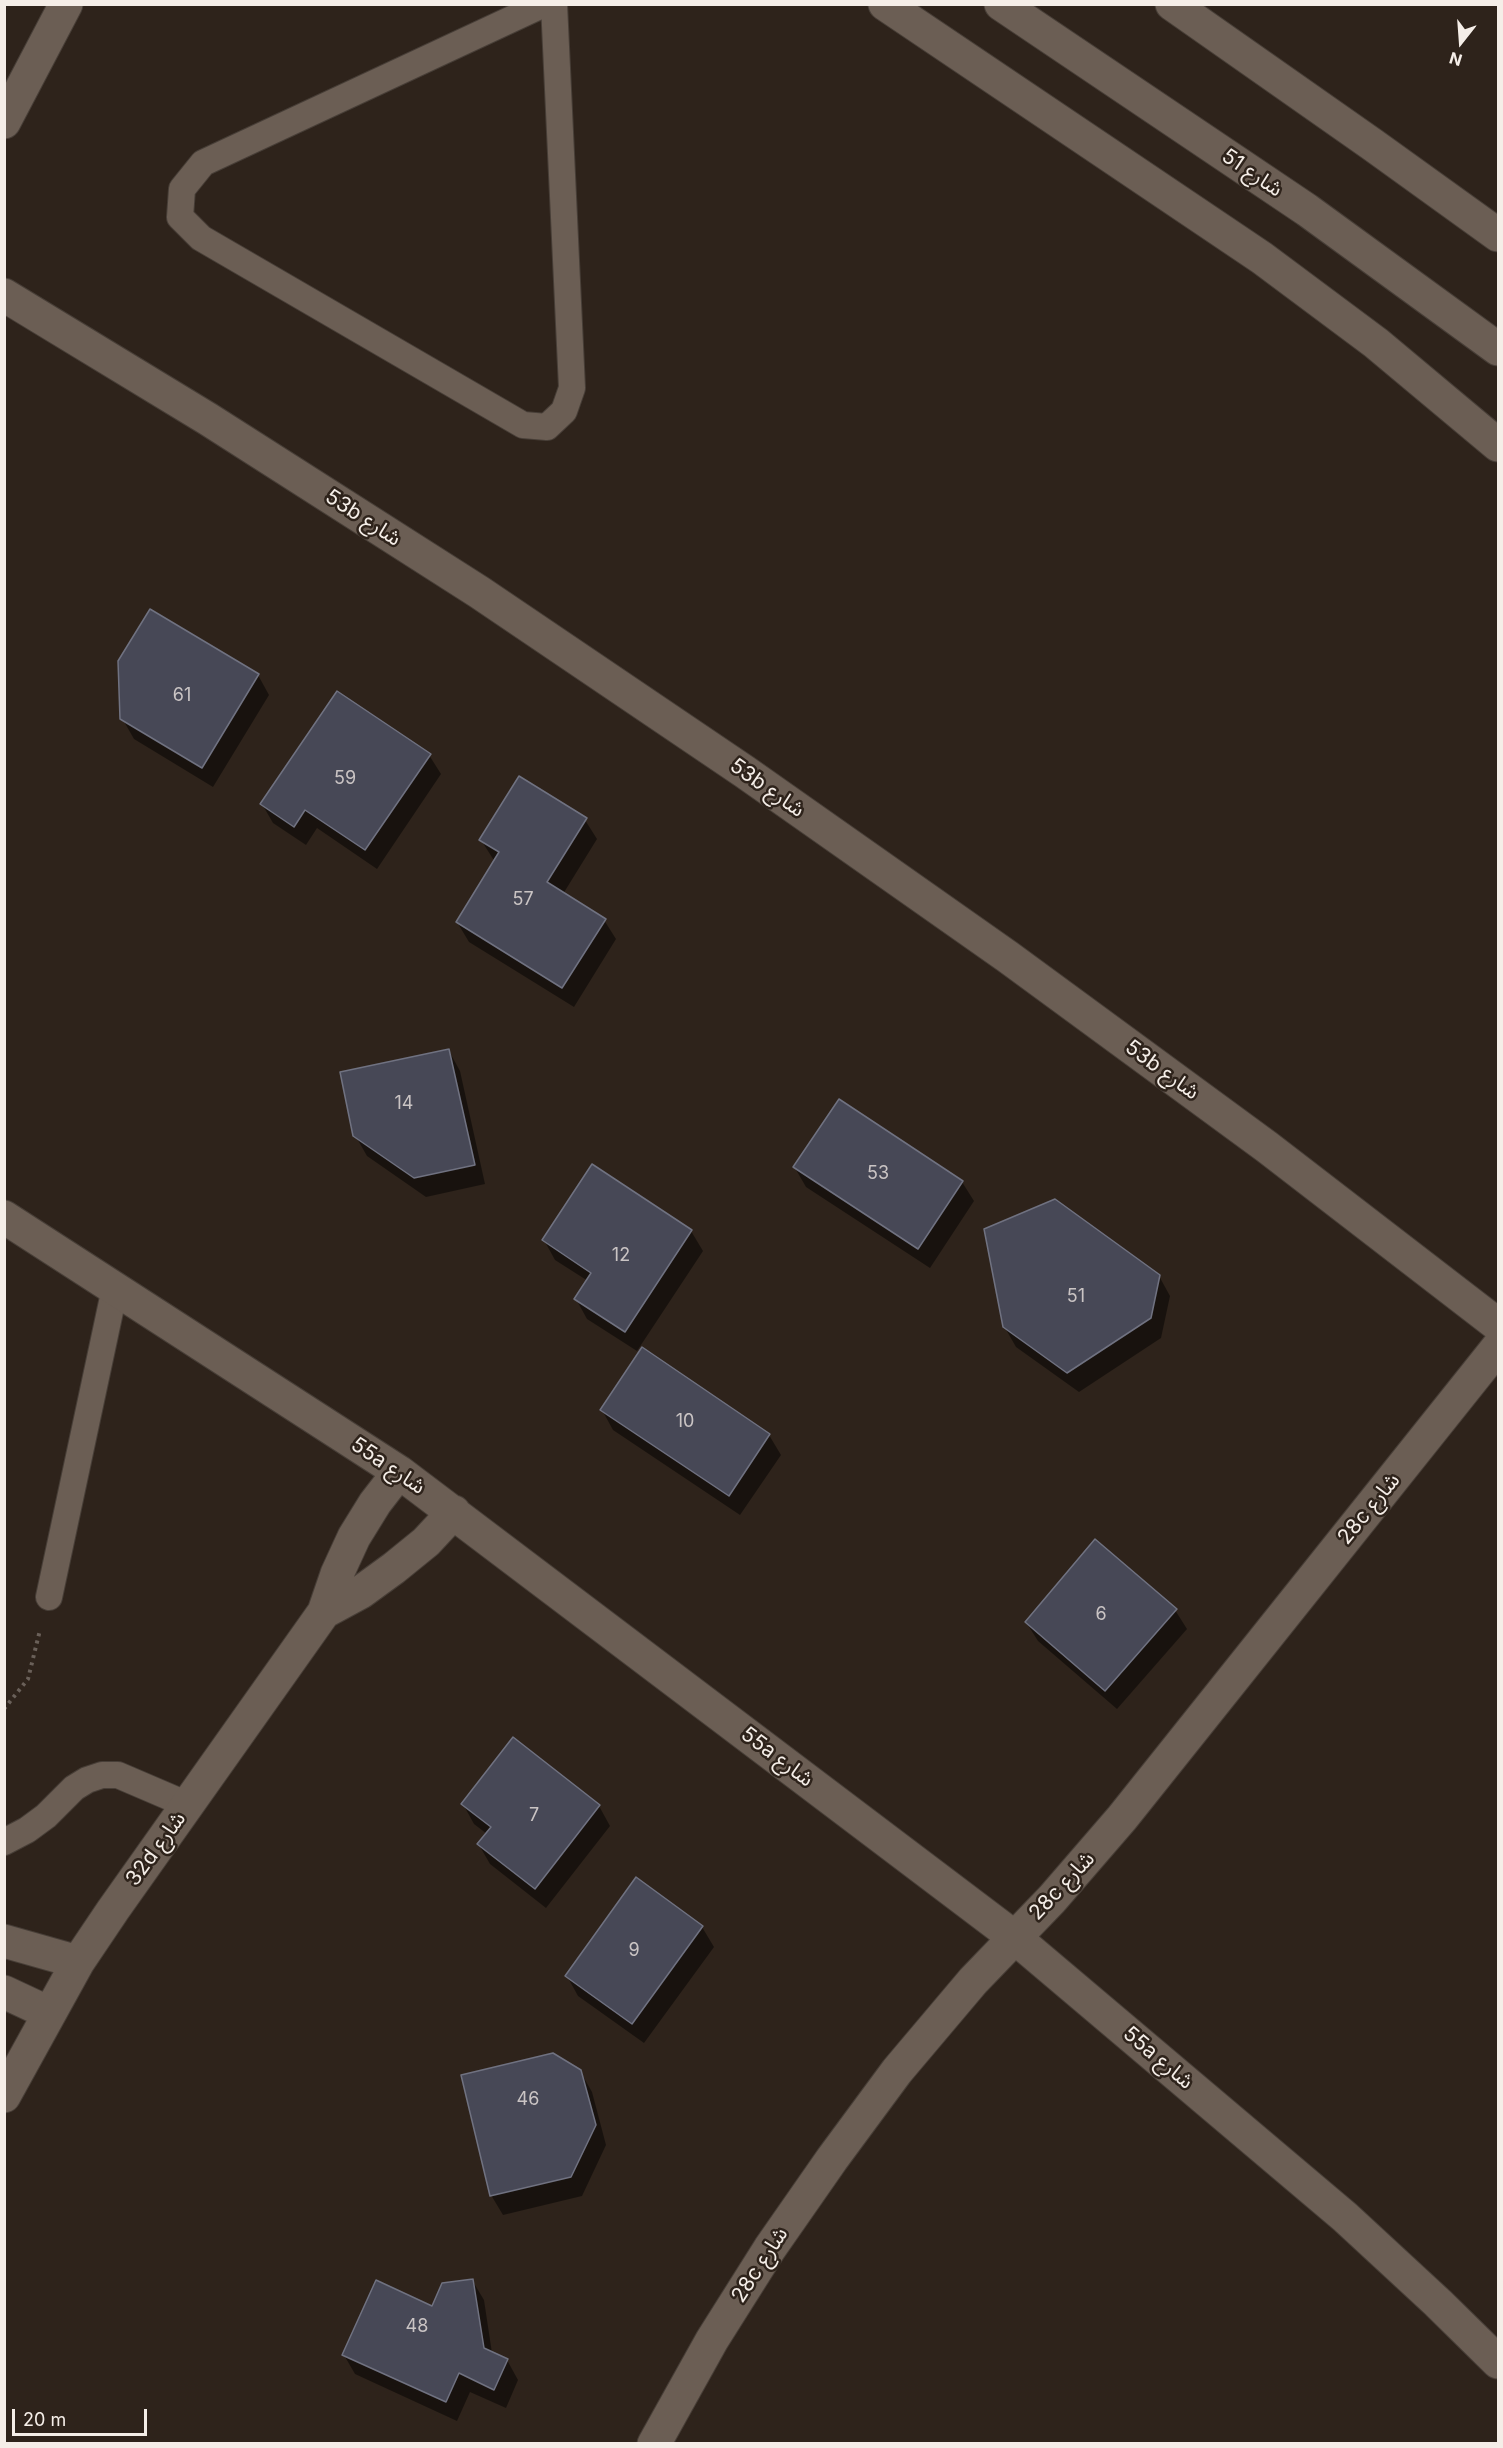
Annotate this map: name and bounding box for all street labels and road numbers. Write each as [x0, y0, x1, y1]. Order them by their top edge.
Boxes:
street label: شارع 51 [1217, 144, 1287, 202]
street label: 53b شارع [320, 484, 406, 552]
street label: 53b شارع [725, 753, 809, 823]
street label: 53b شارع [1120, 1035, 1204, 1105]
street label: 55a شارع [346, 1432, 430, 1500]
street label: 28c شارع [1333, 1468, 1405, 1550]
street label: 55a شارع [736, 1722, 818, 1792]
street label: 32d شارع [121, 1807, 191, 1891]
street label: 28c شارع [1024, 1846, 1100, 1926]
street label: 55a شارع [1118, 2021, 1198, 2095]
street label: 28c شارع [726, 2223, 794, 2307]

